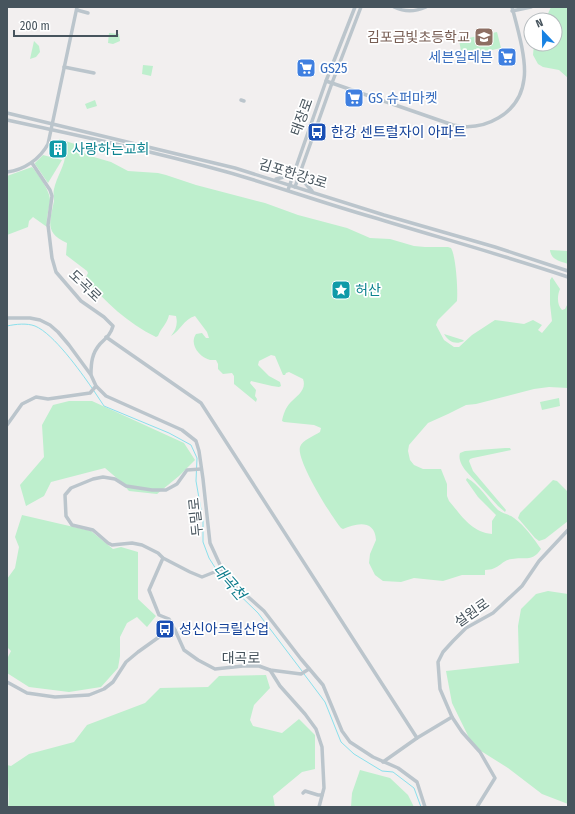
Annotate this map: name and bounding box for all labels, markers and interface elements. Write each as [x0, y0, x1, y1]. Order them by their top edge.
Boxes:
scale bar [14, 12, 117, 38]
north arrow [523, 12, 563, 52]
text: N [534, 16, 545, 30]
text: 200 m [20, 19, 50, 33]
school or university icon: 김포금빛초등학교 [473, 26, 495, 48]
place label: 김포금빛초등학교 [367, 29, 470, 46]
supermarket icon: 세븐일레븐 [496, 46, 518, 68]
place label: 세븐일레븐 [429, 49, 493, 66]
supermarket icon: GS25 [295, 57, 317, 79]
place label: GS25 [320, 60, 347, 77]
supermarket icon: GS 슈퍼마켓 [343, 87, 365, 109]
place label: GS 슈퍼마켓 [368, 90, 438, 107]
street label: 태장로 [287, 96, 317, 138]
bus stop icon: 한강 센트럴자이 아파트 [306, 121, 328, 143]
place label: 한강 센트럴자이 아파트 [331, 124, 466, 141]
building icon: 사랑하는교회 [47, 138, 69, 160]
place label: 사랑하는교회 [72, 141, 149, 158]
street label: 김포한강3로 [257, 156, 329, 193]
street label: 도곡로 [65, 266, 105, 306]
place icon: 허산 [330, 279, 352, 301]
place label: 허산 [355, 282, 381, 299]
street label: 두밀로 [186, 497, 206, 537]
water label: 대곡천 [209, 560, 251, 605]
street label: 설원로 [451, 595, 493, 631]
bus stop icon: 성신아크릴산업 [154, 618, 176, 640]
place label: 성신아크릴산업 [179, 621, 269, 638]
street label: 대곡로 [222, 650, 260, 667]

